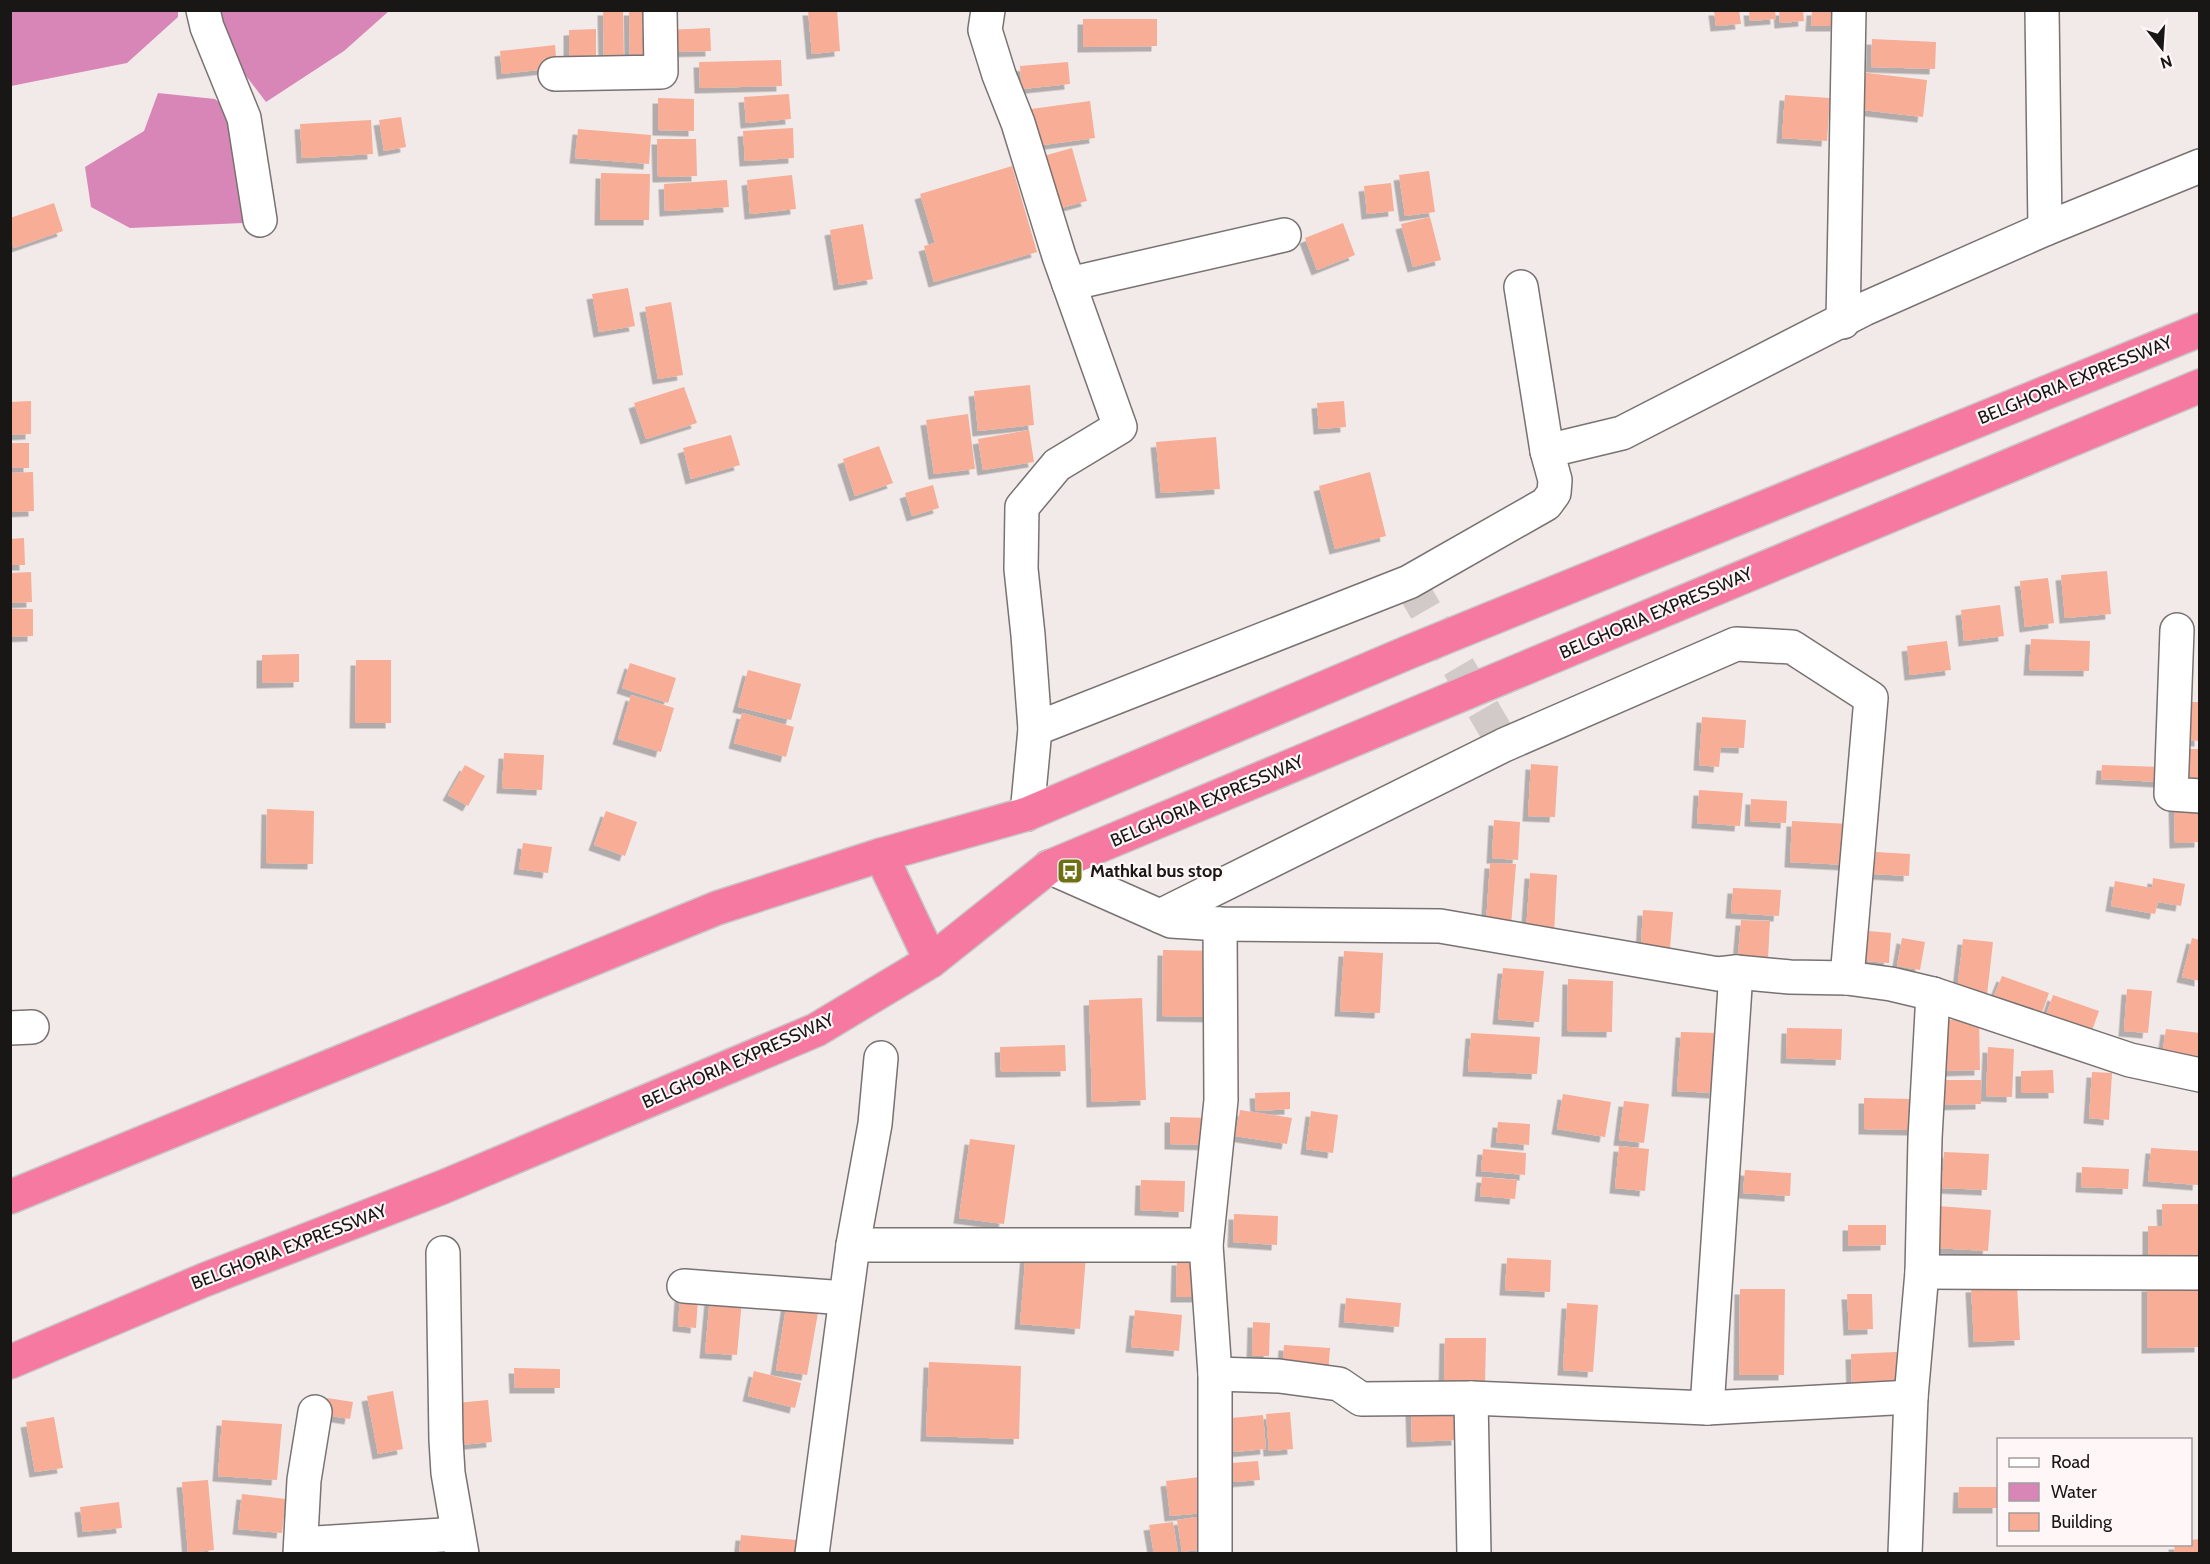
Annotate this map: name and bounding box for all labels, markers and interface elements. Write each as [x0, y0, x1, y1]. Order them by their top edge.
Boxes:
north arrow [2132, 18, 2192, 78]
text: N [2158, 51, 2174, 73]
street label: BELGHORIA EXPRESSWAY [1975, 331, 2176, 429]
street label: BELGHORIA EXPRESSWAY [1556, 562, 1757, 664]
street label: BELGHORIA EXPRESSWAY [1107, 750, 1308, 852]
bus stop icon: Mathkal bus stop [1055, 856, 1085, 886]
place label: Mathkal bus stop [1090, 860, 1222, 882]
street label: BELGHORIA EXPRESSWAY [639, 1008, 838, 1113]
street label: BELGHORIA EXPRESSWAY [188, 1199, 391, 1295]
legend [1997, 1438, 2192, 1546]
text: Road [2051, 1451, 2090, 1473]
text: Water [2051, 1481, 2097, 1503]
text: Building [2051, 1511, 2113, 1533]

